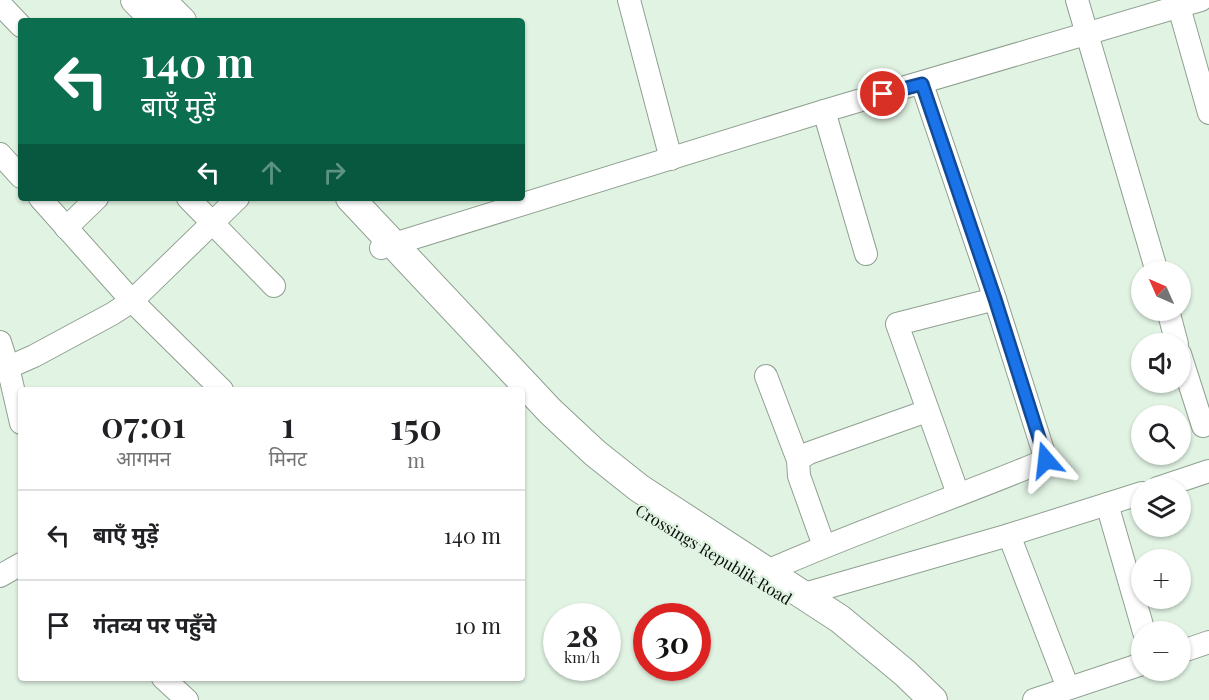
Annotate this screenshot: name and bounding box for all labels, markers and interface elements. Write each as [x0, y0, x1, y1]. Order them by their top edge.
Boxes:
text: 140 m [141, 33, 254, 89]
icon: left [42, 42, 120, 120]
pin [857, 68, 908, 119]
icon: arrive [866, 77, 899, 110]
text: बाएँ मुड़ें [141, 87, 216, 123]
icon: left [192, 156, 225, 189]
icon: ahead [255, 156, 288, 189]
icon: right [318, 156, 351, 189]
north arrow [1131, 261, 1191, 321]
map controls [1131, 261, 1191, 681]
button: sound [1131, 333, 1191, 393]
text: 07:01 [101, 399, 186, 447]
text: 1 [281, 399, 295, 447]
text: 150 [390, 401, 442, 449]
button: search [1131, 405, 1191, 465]
position arrow [1014, 428, 1078, 492]
text: आगमन [116, 444, 171, 471]
text: मिनट [269, 444, 307, 471]
text: m [407, 446, 425, 473]
button: layers [1131, 477, 1191, 537]
street label: Crossings Republik Road [632, 499, 796, 609]
icon: left [42, 519, 75, 552]
text: बाएँ मुड़ें [93, 519, 158, 549]
text: 140 m [444, 520, 501, 550]
button: + [1131, 549, 1191, 609]
speed limit sign: 30 [633, 603, 711, 681]
icon: arrive [42, 609, 75, 642]
text: गंतव्य पर पहुँचे [93, 609, 216, 639]
text: 10 m [455, 610, 501, 640]
text: 28 [566, 615, 598, 655]
button: − [1131, 621, 1191, 681]
text: km/h [564, 647, 600, 667]

